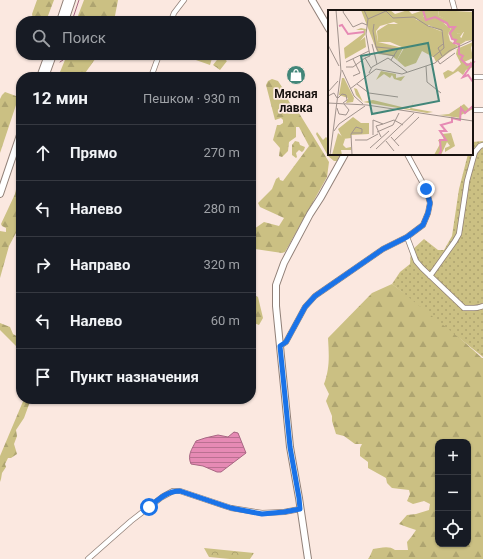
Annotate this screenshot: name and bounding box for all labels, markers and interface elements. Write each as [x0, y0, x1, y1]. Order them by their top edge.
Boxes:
inset map [328, 10, 473, 155]
search box [16, 16, 256, 60]
icon: search [30, 27, 52, 49]
text: Поиск [62, 29, 106, 47]
shop icon: Мясная лавка [285, 64, 307, 86]
place label: Мясная лавка [274, 87, 318, 115]
text: 12 мин [32, 88, 88, 108]
text: Пешком · 930 m [143, 91, 240, 106]
icon: ahead [32, 142, 54, 164]
text: Прямо [70, 144, 117, 162]
text: 270 m [203, 145, 240, 160]
route end [417, 180, 435, 198]
icon: left [32, 198, 54, 220]
text: Налево [70, 200, 122, 218]
text: 280 m [203, 201, 240, 216]
icon: right [32, 254, 54, 276]
text: Направо [70, 256, 131, 274]
text: 320 m [203, 257, 240, 272]
icon: left [32, 310, 54, 332]
text: Налево [70, 312, 122, 330]
text: 60 m [211, 313, 240, 328]
icon: arrive [32, 366, 54, 388]
text: Пункт назначения [70, 368, 199, 386]
map controls [435, 439, 471, 547]
button: + [435, 439, 471, 475]
button: − [435, 475, 471, 511]
route start [140, 498, 158, 516]
button: locate [435, 511, 471, 547]

